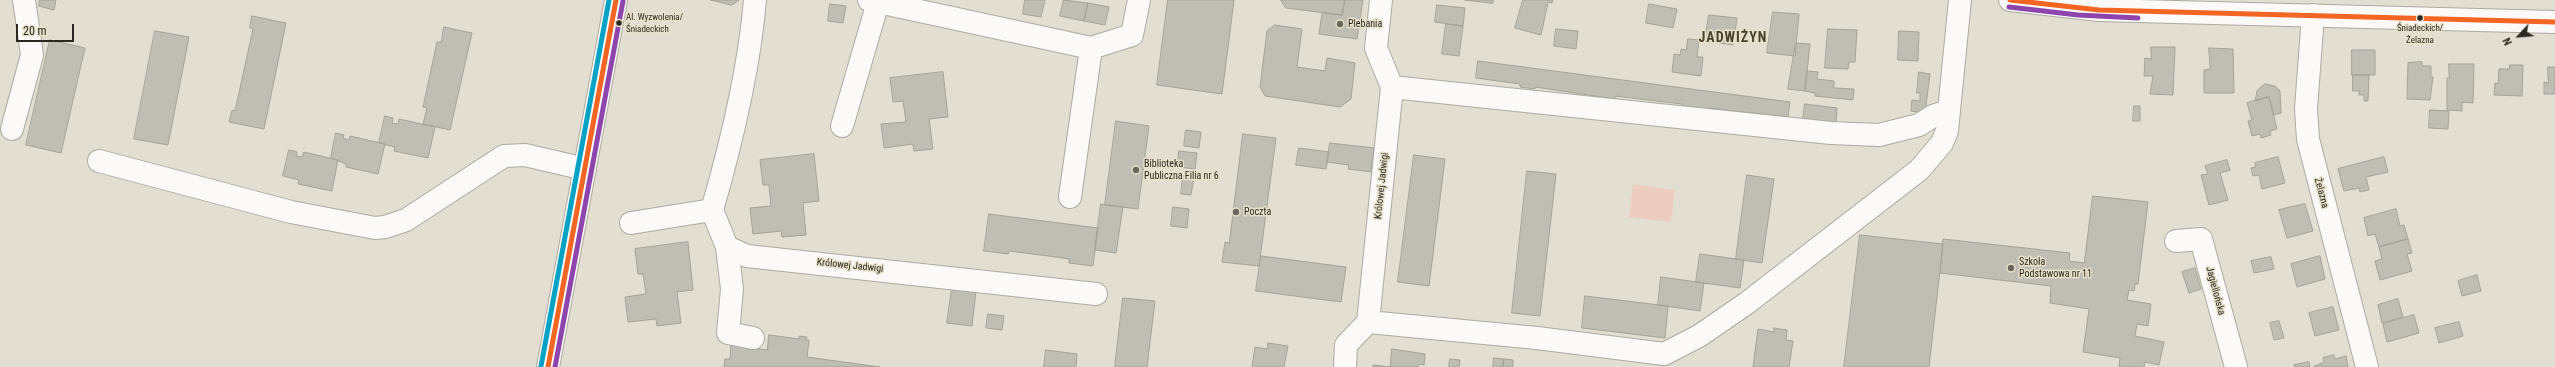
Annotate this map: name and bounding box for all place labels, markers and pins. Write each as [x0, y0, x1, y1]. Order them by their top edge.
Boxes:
place label: Al. Wyzwolenia/ Śniadeckich [626, 13, 683, 34]
marker: Śniadeckich/ Żelazna [2415, 13, 2425, 23]
marker: Al. Wyzwolenia/ Śniadeckich [614, 18, 624, 28]
place label: Plebania [1348, 18, 1382, 30]
marker: Plebania [1335, 19, 1345, 29]
place label: Śniadeckich/ Żelazna [2397, 24, 2443, 45]
place label: Biblioteka Publiczna Filia nr 6 [1144, 158, 1219, 182]
marker: Biblioteka Publiczna Filia nr 6 [1131, 165, 1141, 175]
place label: Poczta [1244, 206, 1271, 218]
marker: Poczta [1231, 207, 1241, 217]
place label: Szkoła Podstawowa nr 11 [2019, 256, 2092, 280]
marker: Szkoła Podstawowa nr 11 [2006, 263, 2016, 273]

